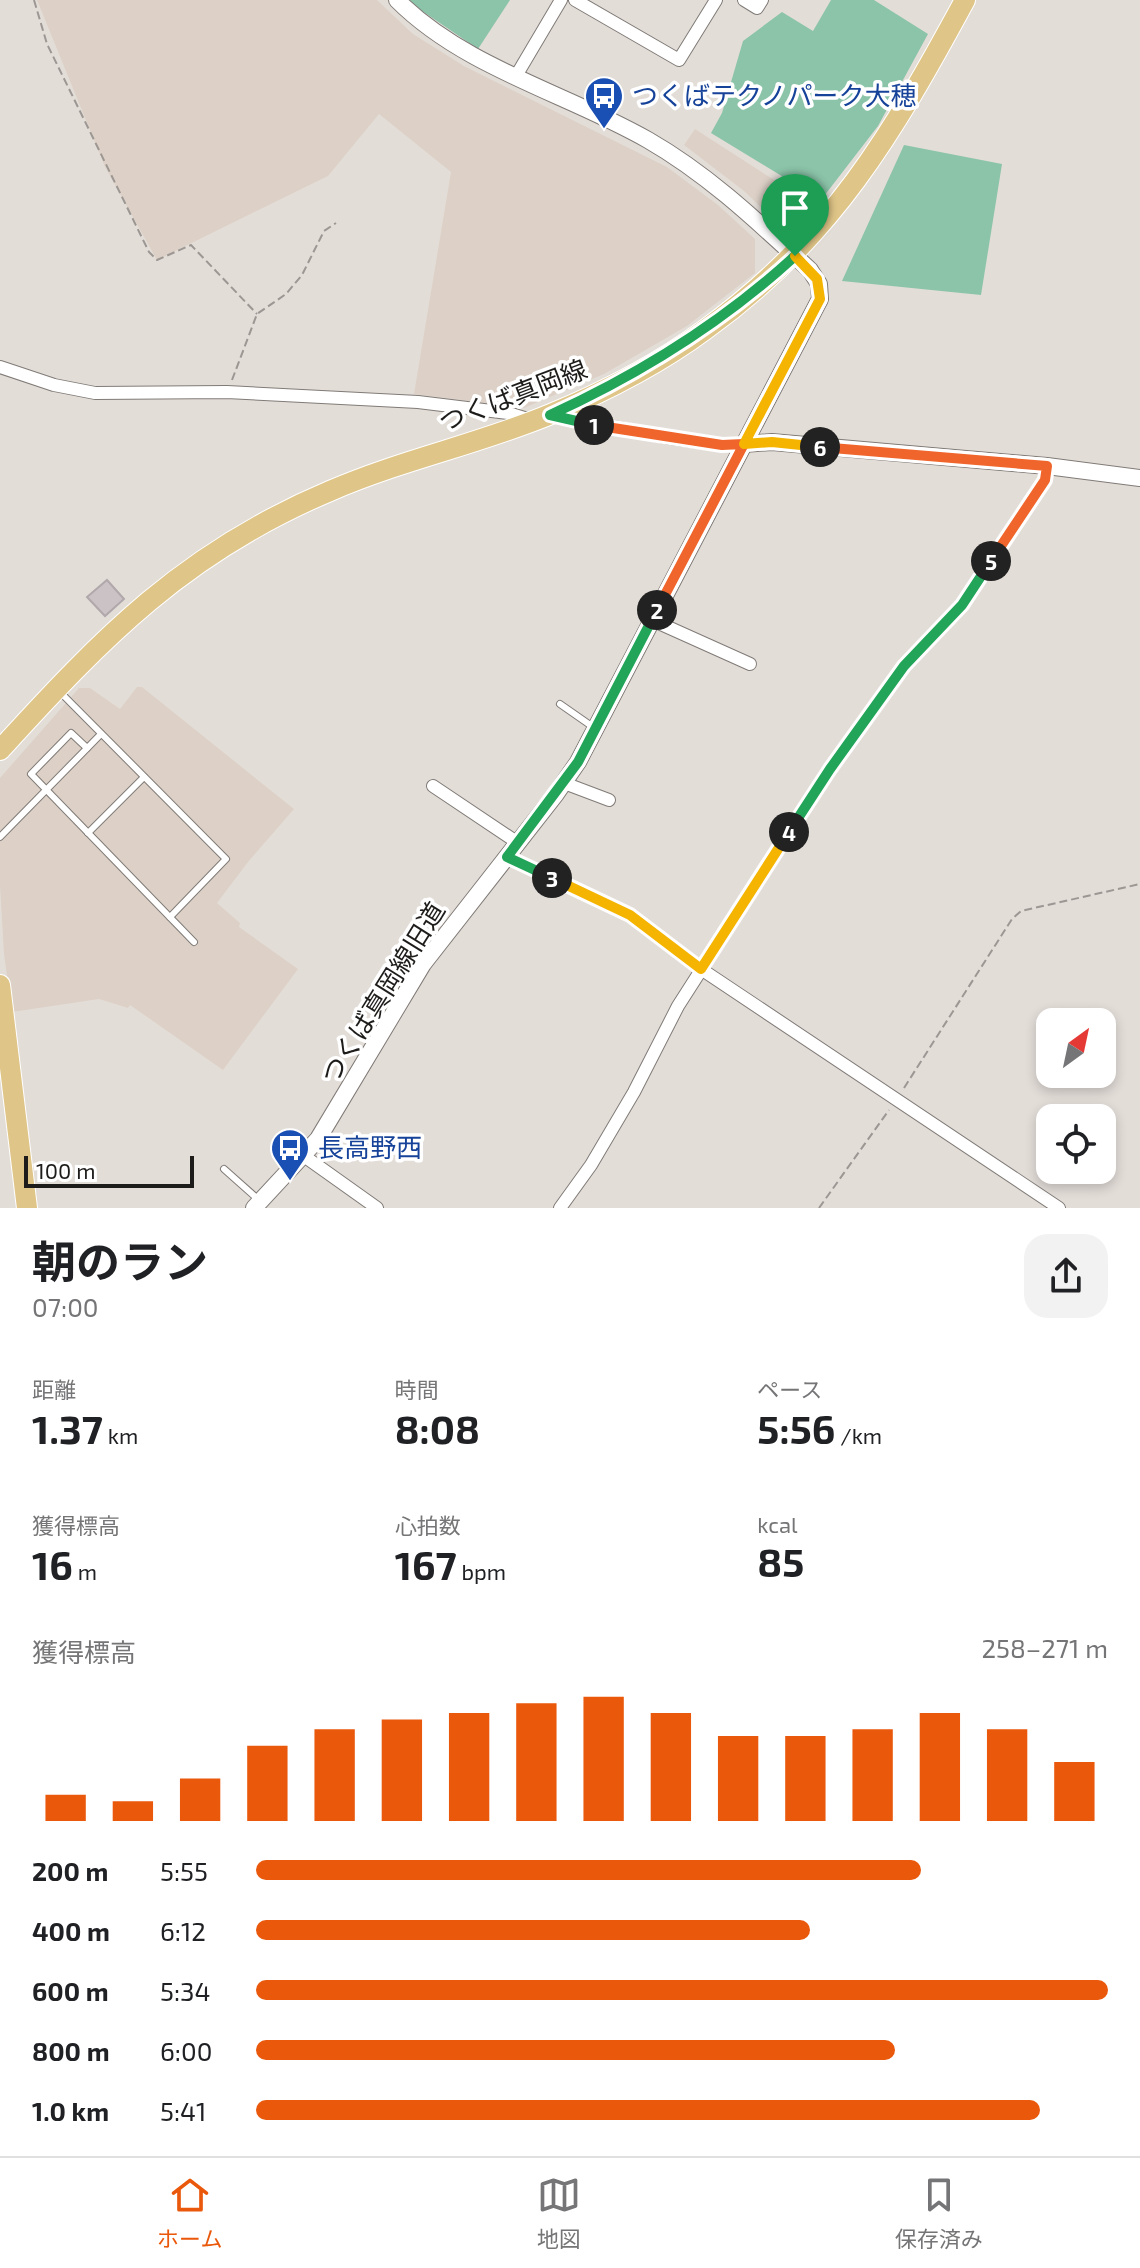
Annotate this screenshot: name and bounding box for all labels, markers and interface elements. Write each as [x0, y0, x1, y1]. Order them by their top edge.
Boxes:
bus stop icon: つくばテクノパーク大穂 [583, 75, 625, 130]
place label: つくばテクノパーク大穂 [632, 79, 916, 110]
pin [761, 174, 829, 256]
icon: arrive [773, 186, 817, 230]
street label: つくば真岡線 [434, 352, 591, 437]
pin: 1 [574, 405, 614, 445]
text: 1 [589, 412, 599, 438]
pin: 6 [800, 427, 840, 467]
text: 6 [814, 434, 826, 460]
pin: 5 [971, 541, 1011, 581]
text: 5 [985, 548, 997, 574]
pin: 2 [637, 590, 677, 630]
text: 2 [651, 597, 663, 623]
pin: 4 [769, 812, 809, 852]
text: 4 [782, 819, 796, 845]
pin: 3 [532, 858, 572, 898]
text: 3 [546, 865, 558, 891]
street label: つくば真岡線旧道 [313, 896, 450, 1089]
north arrow [1036, 1008, 1116, 1088]
map controls [1036, 1008, 1116, 1184]
button: locate [1036, 1104, 1116, 1184]
bus stop icon: 長高野西 [269, 1127, 311, 1182]
place label: 長高野西 [318, 1131, 422, 1162]
scale bar [24, 1152, 194, 1188]
text: 100 m [36, 1157, 95, 1183]
text: 朝のラン [32, 1234, 208, 1287]
button: share [1024, 1234, 1108, 1318]
text: 07:00 [32, 1291, 98, 1322]
text: 距離 [32, 1376, 76, 1402]
text: 時間 [395, 1376, 439, 1402]
text: ペース [757, 1376, 822, 1402]
text: 1.37 [32, 1404, 103, 1452]
text: 8:08 [395, 1404, 480, 1452]
text: 5:56 [757, 1404, 835, 1452]
text: km [103, 1422, 138, 1448]
text: /km [835, 1422, 882, 1448]
text: kcal [757, 1511, 798, 1537]
text: 獲得標高 [32, 1512, 120, 1538]
text: 心拍数 [395, 1512, 461, 1538]
text: 85 [757, 1537, 804, 1585]
text: 16 [32, 1540, 73, 1588]
text: 167 [395, 1540, 457, 1588]
text: m [73, 1558, 97, 1584]
text: bpm [457, 1558, 506, 1584]
text: 258–271 m [981, 1632, 1108, 1663]
text: 獲得標高 [32, 1636, 136, 1667]
text: 200 m [32, 1855, 108, 1886]
text: 5:55 [160, 1855, 208, 1886]
text: 400 m [32, 1915, 110, 1946]
text: 6:12 [160, 1915, 206, 1946]
text: 600 m [32, 1975, 109, 2006]
text: 5:34 [160, 1975, 211, 2006]
text: 800 m [32, 2035, 110, 2066]
text: 6:00 [160, 2035, 212, 2066]
text: 1.0 km [32, 2095, 109, 2126]
text: 5:41 [160, 2095, 206, 2126]
tab: ホーム [157, 2173, 222, 2253]
tab: 地図 [537, 2173, 581, 2253]
tab: 保存済み [895, 2173, 983, 2253]

